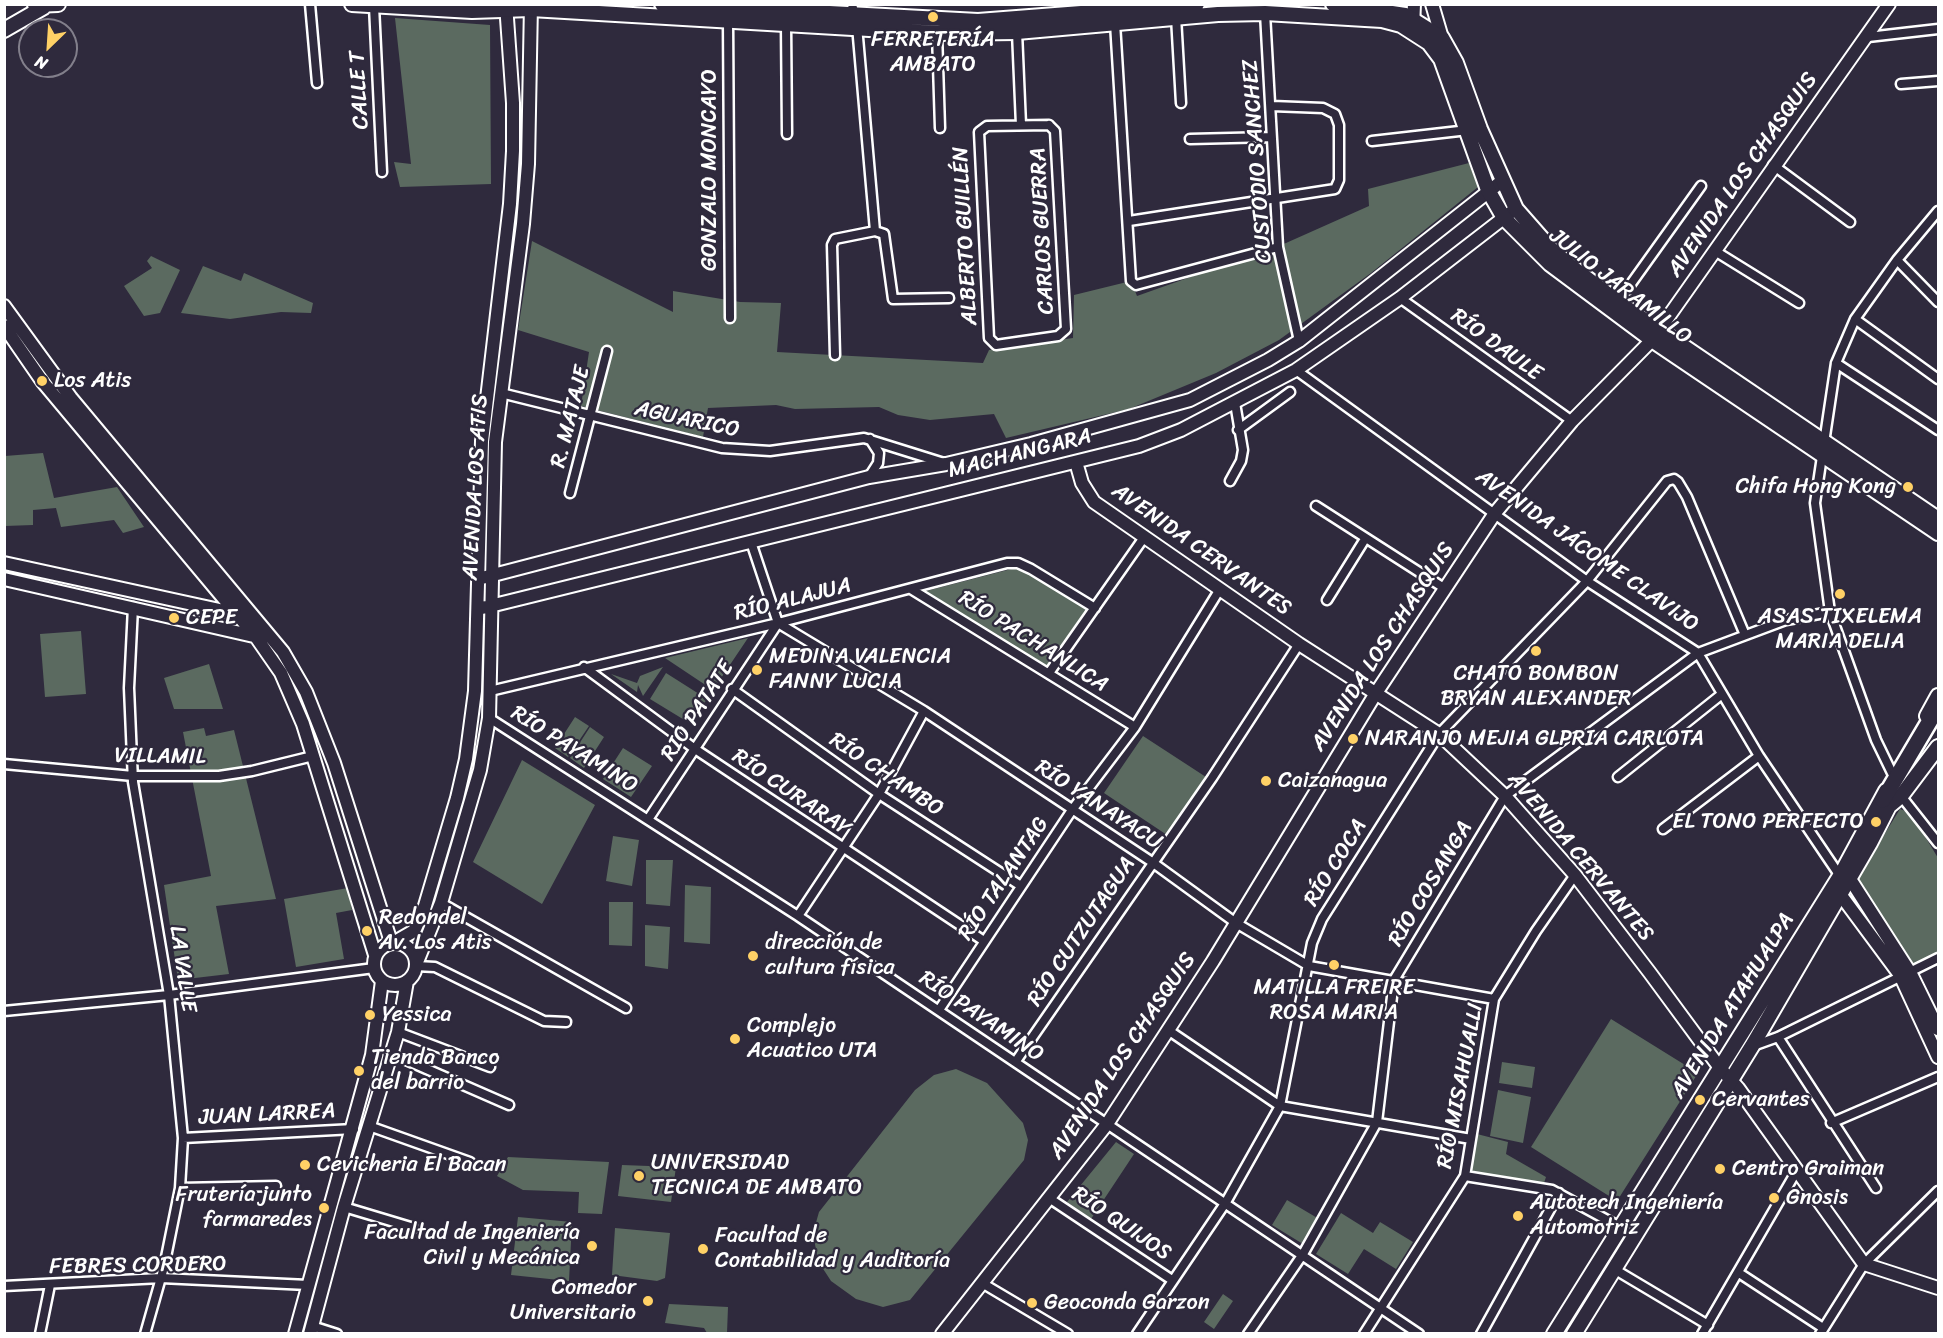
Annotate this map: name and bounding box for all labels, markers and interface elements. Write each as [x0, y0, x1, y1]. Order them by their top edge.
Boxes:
marker: FERRETERÍA AMBATO [926, 10, 940, 24]
north arrow [18, 18, 78, 78]
place label: FERRETERÍA AMBATO [871, 27, 995, 78]
text: N [30, 47, 52, 78]
street label: CALLE T [345, 50, 375, 130]
street label: CUSTODIO SANCHEZ [1238, 58, 1278, 264]
street label: AVENIDA LOS CHASQUIS [1662, 68, 1824, 282]
street label: GONZALO MONCAYO [697, 69, 723, 271]
street label: ALBERTO GUILLÉN [948, 146, 984, 326]
street label: CARLOS GUERRA [1025, 147, 1061, 315]
street label: JULIO JARAMILLO [1544, 223, 1696, 351]
street label: RÍO DAULE [1445, 303, 1547, 387]
street label: R. MATAJE [546, 363, 596, 471]
place label: Los Atis [54, 368, 131, 394]
marker: Los Atis [35, 374, 49, 388]
street label: AVENIDA LOS ATIS [458, 393, 494, 581]
street label: AGUARICO [632, 396, 742, 444]
street label: MACHANGARA [946, 423, 1094, 485]
street label: AVENIDA JÁCOME CLAVIJO [1470, 464, 1704, 638]
place label: Chifa Hong Kong [1735, 474, 1896, 500]
street label: AVENIDA CERVANTES [1106, 478, 1296, 622]
marker: Chifa Hong Kong [1901, 480, 1915, 494]
street label: AVENIDA LOS CHASQUIS [1306, 538, 1460, 756]
street label: RÍO ALAJUA [732, 573, 854, 627]
street label: RÍO PACHANLICA [953, 585, 1113, 699]
marker: ASAS TIXELEMA MARIA DELIA [1833, 587, 1847, 601]
place label: ASAS TIXELEMA MARIA DELIA [1758, 604, 1922, 656]
place label: CEPE [186, 605, 237, 631]
marker: CEPE [167, 611, 181, 625]
place label: MEDINA VALENCIA FANNY LUCIA [769, 644, 952, 696]
marker: CHATO BOMBON BRYAN ALEXANDER [1529, 644, 1543, 658]
street label: RIO PATATE [656, 656, 740, 766]
place label: CHATO BOMBON BRYAN ALEXANDER [1441, 661, 1631, 712]
marker: MEDINA VALENCIA FANNY LUCIA [750, 663, 764, 677]
street label: RÍO PAYAMINO [506, 700, 642, 800]
place label: NARANJO MEJIA GLPRIA CARLOTA [1365, 726, 1704, 752]
street label: RÍO CHAMBO [824, 727, 948, 823]
marker: NARANJO MEJIA GLPRIA CARLOTA [1346, 732, 1360, 746]
street label: VILLAMIL [114, 743, 206, 771]
street label: RÍO CURARAY [727, 744, 855, 842]
street label: RÍO YANAYACU [1030, 754, 1166, 856]
street label: AVENIDA CERVANTES [1501, 767, 1659, 947]
place label: Caizanagua [1278, 768, 1387, 794]
marker: Caizanagua [1259, 774, 1273, 788]
place label: EL TONO PERFECTO [1672, 809, 1864, 835]
street label: RÍO TALANTAG [953, 812, 1055, 946]
street label: RÍO COCA [1299, 814, 1373, 912]
marker: EL TONO PERFECTO [1869, 815, 1883, 829]
street label: RÍO COSANGA [1383, 817, 1479, 951]
street label: RÍO CUTZUTAGUA [1022, 852, 1142, 1012]
place label: Redondel Av. Los Atis [379, 905, 492, 956]
street label: AVENIDA ATAHUALPA [1665, 909, 1801, 1103]
street label: LA VALLE [163, 924, 201, 1014]
marker: Redondel Av. Los Atis [360, 924, 374, 938]
place label: dirección de cultura física [765, 930, 895, 981]
street label: AVENIDA LOS CHASQUIS [1044, 948, 1202, 1164]
marker: dirección de cultura física [746, 949, 760, 963]
marker: MATILLA FREIRE ROSA MARIA [1327, 958, 1341, 972]
street label: RÍO PAYAMINO [914, 966, 1048, 1068]
place label: MATILLA FREIRE ROSA MARIA [1254, 975, 1414, 1026]
street label: RÍO MISAHUALLI [1432, 1001, 1490, 1171]
place label: Yessica [382, 1002, 451, 1028]
marker: Yessica [363, 1008, 377, 1022]
place label: Complejo Acuatico UTA [747, 1013, 877, 1064]
marker: Complejo Acuatico UTA [728, 1032, 742, 1046]
place label: Tienda Banco del barrio [371, 1045, 500, 1096]
marker: Tienda Banco del barrio [352, 1064, 366, 1078]
place label: Cervantes [1712, 1087, 1810, 1113]
marker: Cervantes [1693, 1093, 1707, 1107]
street label: JUAN LARREA [198, 1098, 336, 1132]
place label: UNIVERSIDAD TECNICA DE AMBATO [651, 1150, 862, 1202]
place label: Cevicheria El Bacan [317, 1152, 506, 1178]
place label: Centro Graiman [1732, 1156, 1884, 1182]
marker: Cevicheria El Bacan [298, 1158, 312, 1172]
marker: Centro Graiman [1713, 1162, 1727, 1176]
marker: UNIVERSIDAD TECNICA DE AMBATO [632, 1169, 646, 1183]
street label: RÍO QUIJOS [1066, 1181, 1176, 1267]
place label: Frutería junto farmaredes [176, 1182, 312, 1234]
place label: Gnosis [1786, 1185, 1848, 1211]
place label: Autotech Ingeniería Automotriz [1530, 1190, 1723, 1242]
marker: Gnosis [1767, 1191, 1781, 1205]
marker: Frutería junto farmaredes [317, 1201, 331, 1215]
marker: Autotech Ingeniería Automotriz [1511, 1209, 1525, 1223]
place label: Facultad de Ingeniería Civil y Mecánica [364, 1220, 580, 1272]
place label: Facultad de Contabilidad y Auditoría [715, 1223, 950, 1274]
marker: Facultad de Ingeniería Civil y Mecánica [585, 1239, 599, 1253]
marker: Facultad de Contabilidad y Auditoría [696, 1242, 710, 1256]
street label: FEBRES CORDERO [49, 1251, 227, 1281]
place label: Comedor Universitario [510, 1275, 636, 1326]
place label: Geoconda Garzon [1044, 1290, 1210, 1316]
marker: Comedor Universitario [641, 1294, 655, 1308]
marker: Geoconda Garzon [1025, 1296, 1039, 1310]

